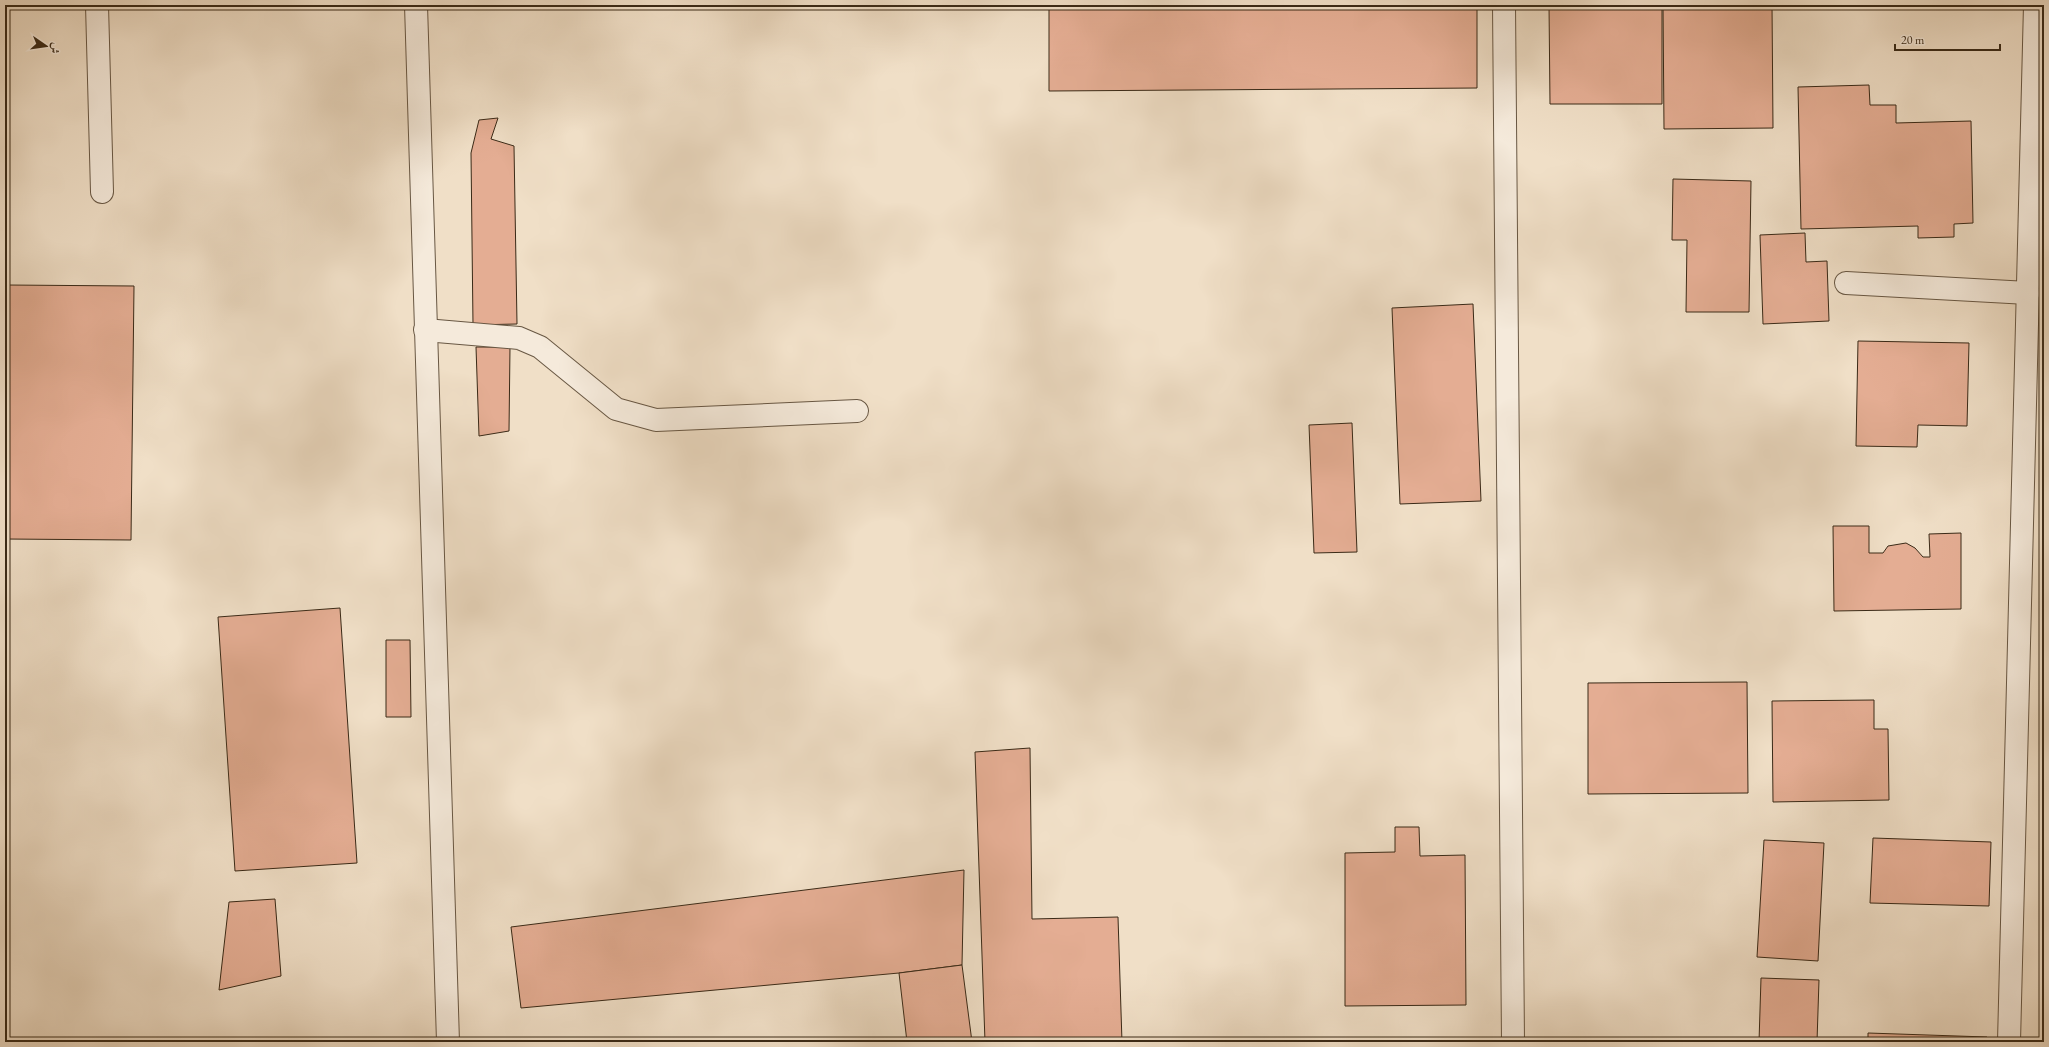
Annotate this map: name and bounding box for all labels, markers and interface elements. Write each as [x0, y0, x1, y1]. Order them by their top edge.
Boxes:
north arrow [26, 26, 66, 66]
scale bar [1895, 26, 2000, 52]
text: 20 m [1901, 32, 1925, 48]
text: ش [48, 41, 64, 55]

